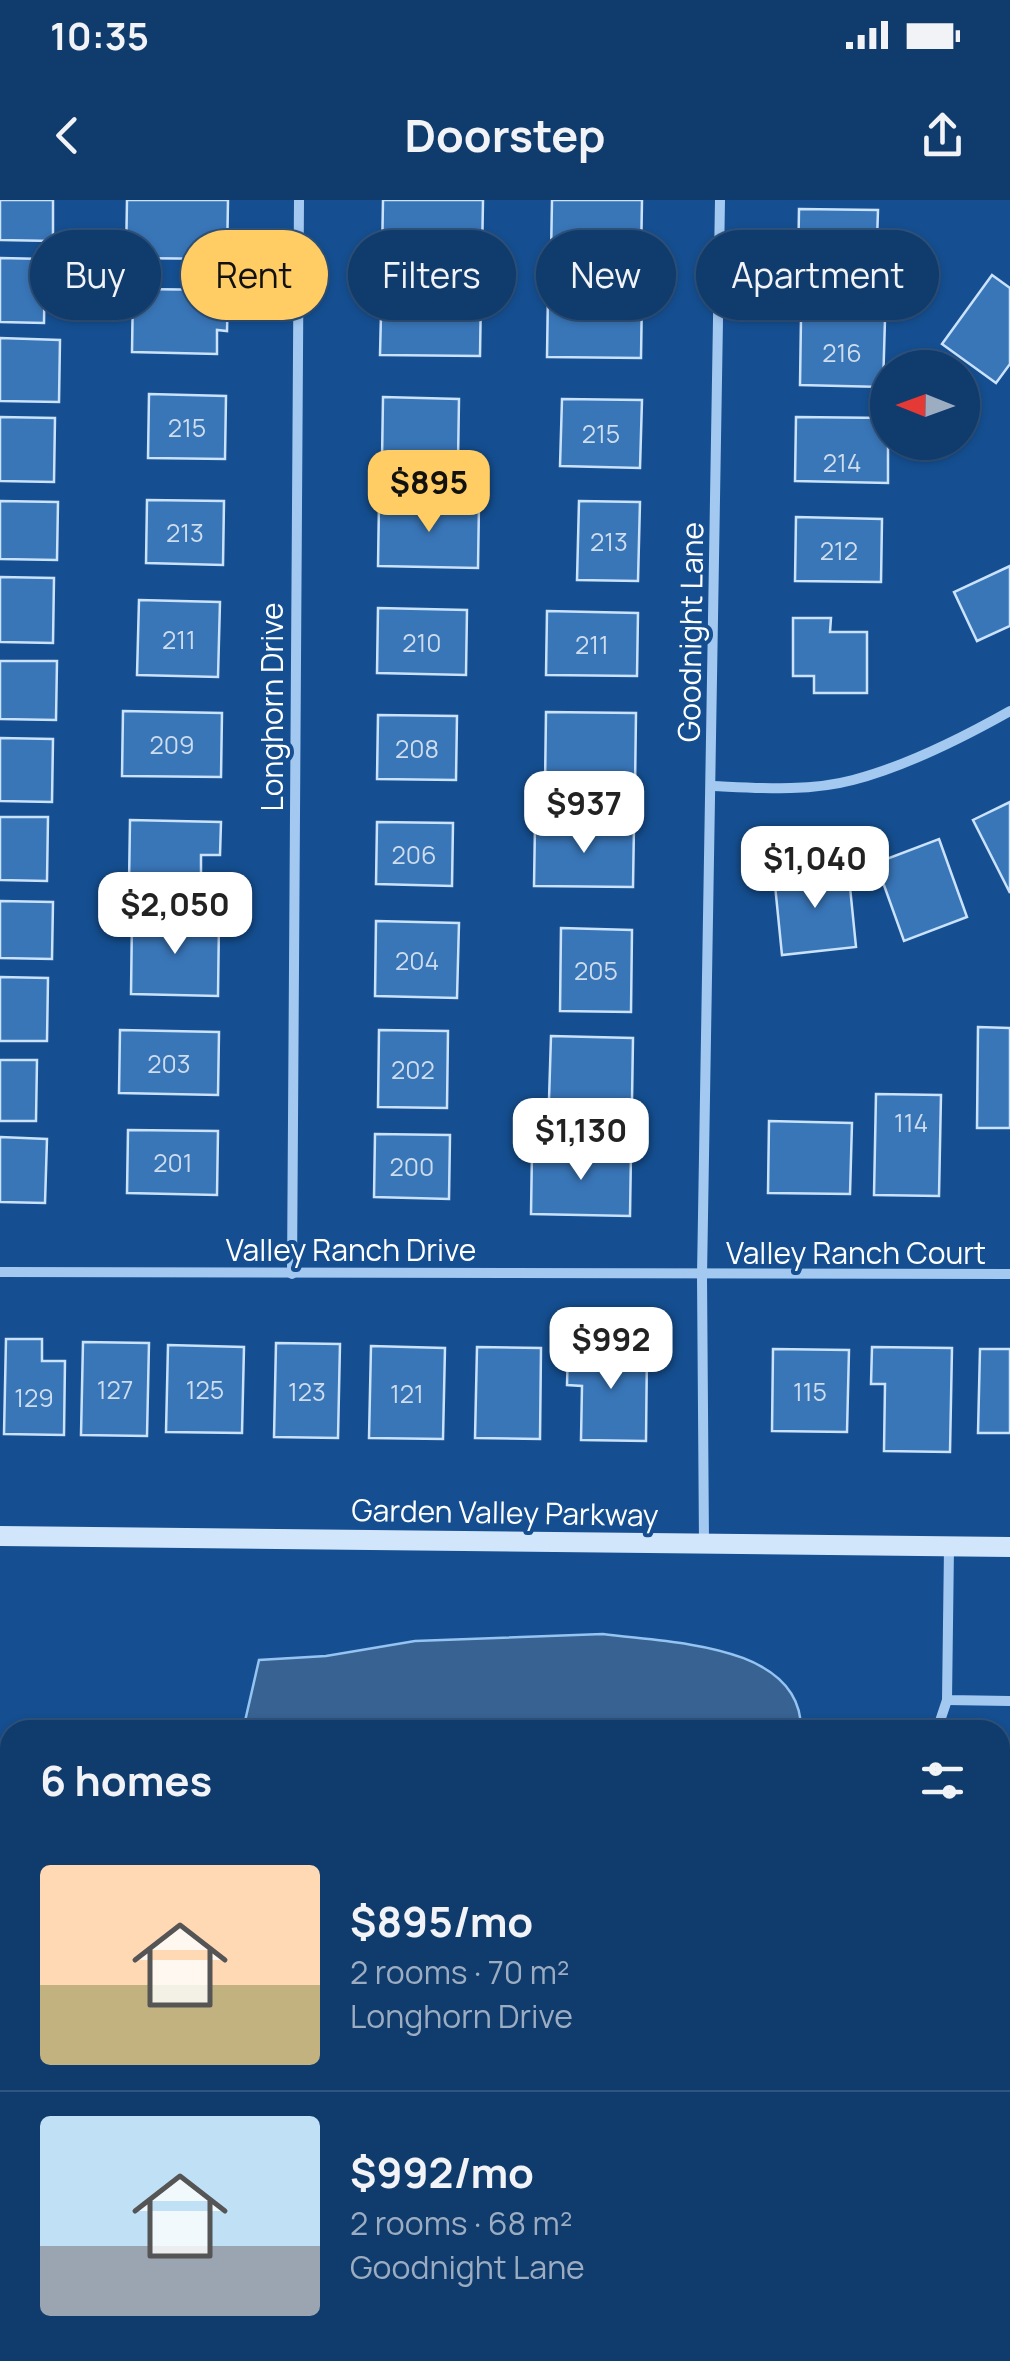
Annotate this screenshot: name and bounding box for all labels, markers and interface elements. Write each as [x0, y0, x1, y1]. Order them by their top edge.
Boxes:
text: 10:35 [50, 9, 149, 61]
text: Doorstep [405, 104, 605, 166]
icon: back [40, 108, 95, 163]
icon: share [915, 108, 970, 163]
chip: Buy [30, 230, 161, 320]
chip: Rent [181, 230, 328, 320]
chip: Filters [348, 230, 516, 320]
chip: New [536, 230, 676, 320]
chip: Apartment [696, 230, 939, 320]
house number: 216 [822, 335, 862, 370]
north arrow [870, 350, 980, 460]
map controls [870, 350, 980, 460]
house number: 215 [168, 410, 206, 445]
house number: 215 [582, 416, 620, 451]
house number: 214 [823, 445, 861, 480]
pin: $895 [370, 450, 488, 535]
text: $895 [390, 460, 468, 504]
house number: 213 [166, 515, 204, 550]
street label: Goodnight Lane [668, 522, 712, 742]
house number: 213 [590, 524, 628, 559]
house number: 212 [820, 533, 858, 568]
street label: Longhorn Drive [251, 603, 292, 811]
house number: 211 [162, 622, 196, 657]
house number: 210 [402, 625, 442, 660]
house number: 211 [575, 627, 609, 662]
house number: 209 [149, 727, 195, 762]
house number: 208 [395, 731, 439, 766]
pin: $937 [525, 771, 643, 856]
text: $937 [546, 781, 622, 825]
pin: $1,040 [734, 826, 896, 911]
text: $1,040 [763, 836, 867, 880]
house number: 206 [391, 837, 437, 872]
pin: $2,050 [94, 872, 256, 957]
text: $2,050 [120, 882, 230, 926]
house number: 204 [395, 943, 439, 978]
house number: 205 [574, 953, 618, 988]
house number: 203 [147, 1046, 191, 1081]
house number: 202 [391, 1052, 435, 1087]
pin: $1,130 [500, 1098, 662, 1183]
house number: 114 [894, 1105, 928, 1140]
text: $1,130 [535, 1108, 627, 1152]
house number: 201 [153, 1145, 193, 1180]
house number: 200 [390, 1149, 434, 1184]
street label: Valley Ranch Drive [226, 1229, 476, 1270]
street label: Valley Ranch Court [726, 1232, 986, 1273]
pin: $992 [552, 1307, 670, 1392]
text: $992 [572, 1317, 650, 1361]
house number: 127 [97, 1372, 133, 1407]
house number: 125 [186, 1372, 224, 1407]
house number: 123 [288, 1374, 326, 1409]
house number: 115 [793, 1374, 827, 1409]
house number: 121 [390, 1376, 424, 1411]
house number: 129 [14, 1380, 54, 1415]
street label: Garden Valley Parkway [351, 1489, 659, 1535]
text: 6 homes [40, 1751, 212, 1809]
icon: filters [915, 1753, 970, 1808]
text: $895/mo [350, 1892, 533, 1950]
icon: home [120, 1905, 240, 2025]
text: 2 rooms · 70 m² [350, 1950, 570, 1994]
text: Longhorn Drive [350, 1994, 573, 2038]
text: $992/mo [350, 2143, 534, 2201]
icon: home [120, 2156, 240, 2276]
text: 2 rooms · 68 m² [350, 2201, 572, 2245]
text: Goodnight Lane [350, 2245, 585, 2289]

